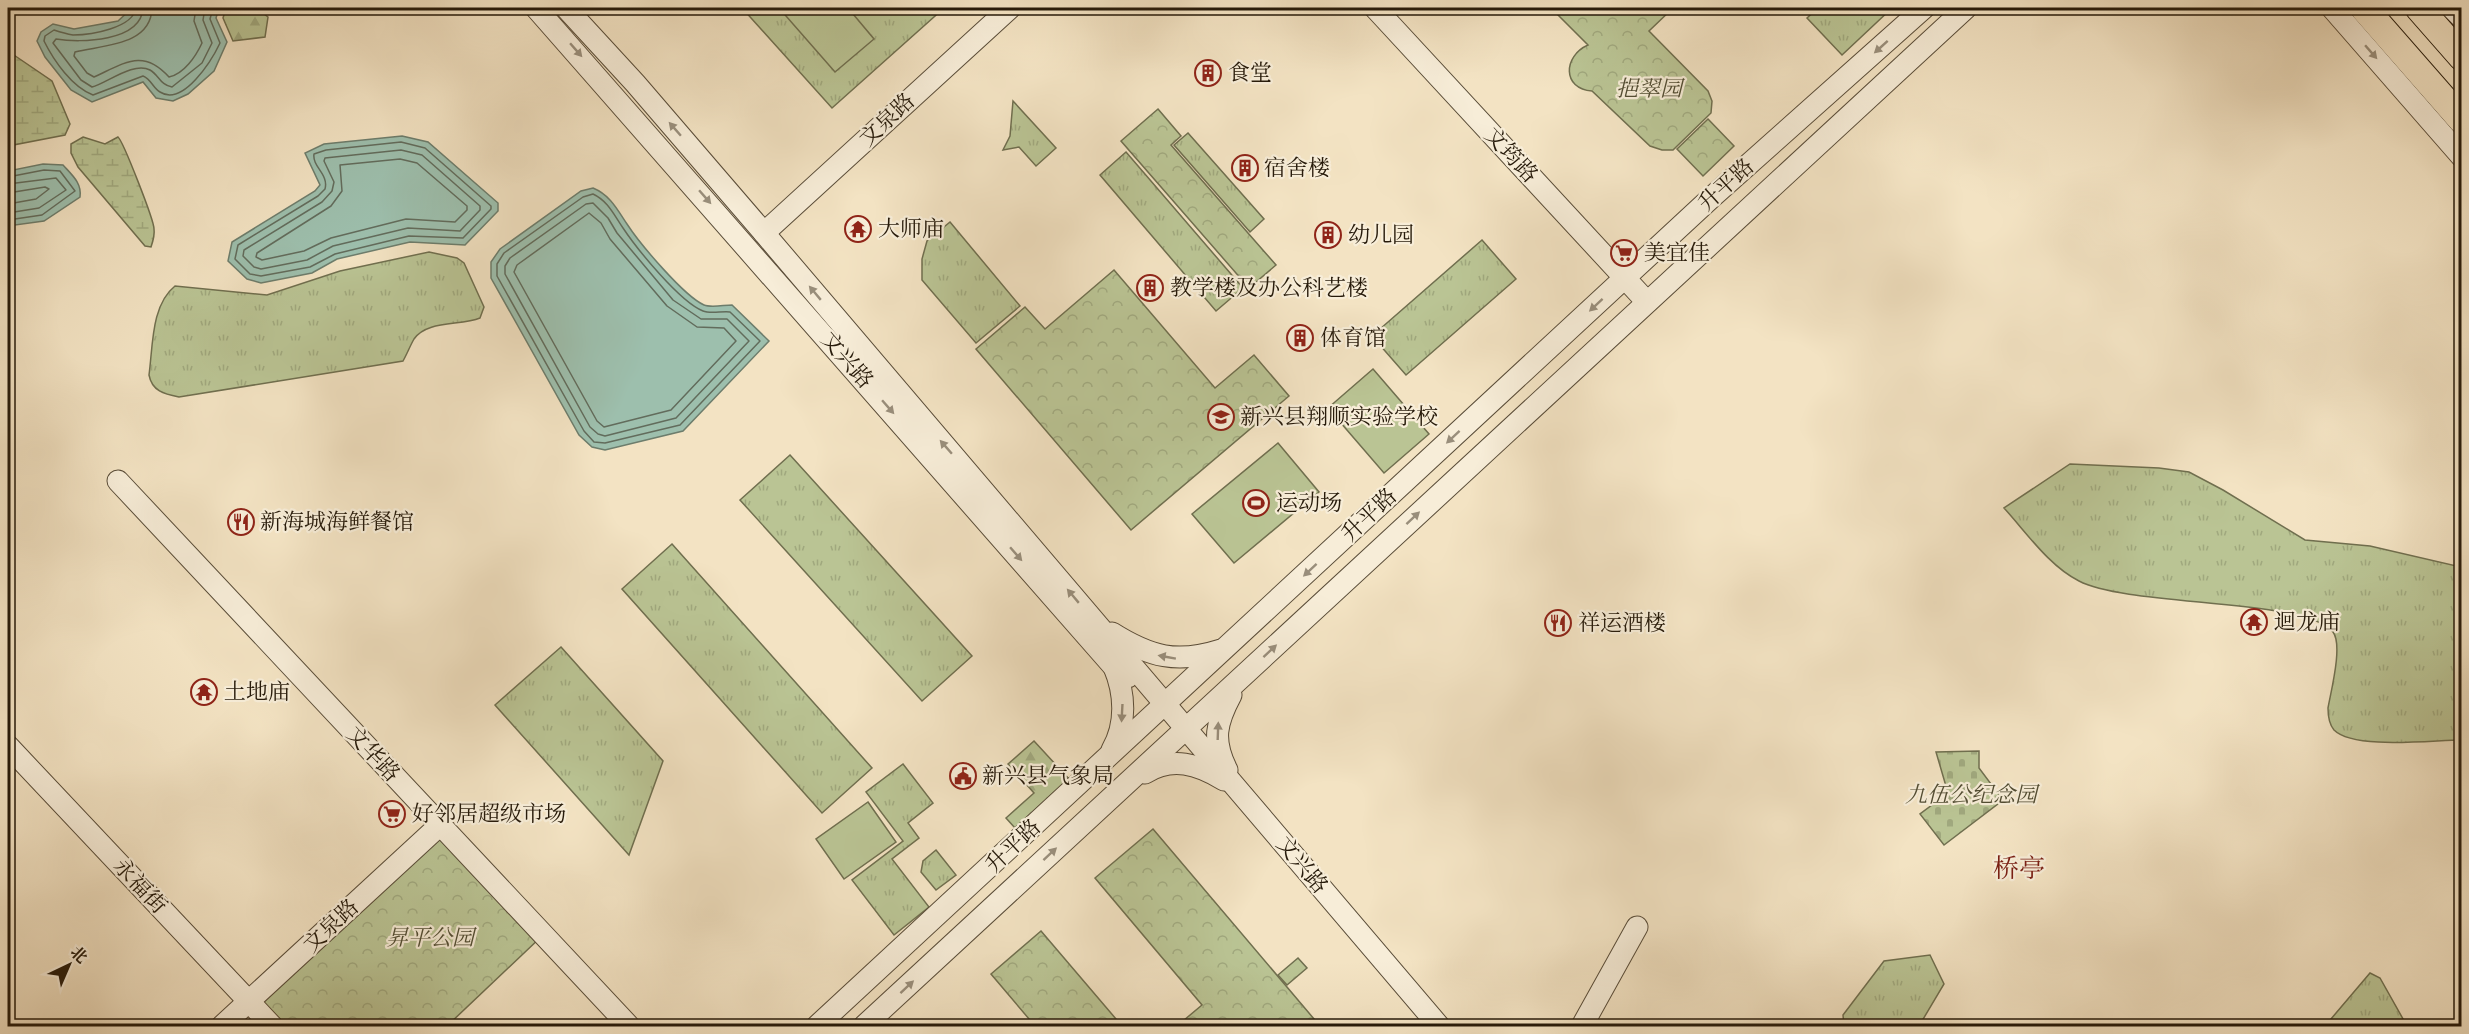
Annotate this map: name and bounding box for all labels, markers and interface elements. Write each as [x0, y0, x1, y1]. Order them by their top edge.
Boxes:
one-way arrow [1873, 40, 1888, 54]
one-way arrow [569, 42, 582, 57]
one-way arrow [2364, 44, 2377, 59]
building icon: 食堂 [1193, 58, 1223, 88]
place label: 食堂 [1228, 59, 1272, 87]
park label: 挹翠园 [1616, 75, 1685, 103]
street label: 文泉路 [853, 87, 921, 153]
street label: 文筠路 [1478, 121, 1544, 189]
one-way arrow [669, 122, 682, 137]
building icon: 宿舍楼 [1230, 153, 1260, 183]
street label: 升平路 [1692, 153, 1760, 217]
place label: 宿舍楼 [1264, 154, 1330, 182]
one-way arrow [698, 189, 711, 204]
temple icon: 大师庙 [843, 214, 873, 244]
place label: 大师庙 [878, 215, 944, 243]
building icon: 幼儿园 [1313, 220, 1343, 250]
place label: 幼儿园 [1348, 221, 1414, 249]
supermarket icon: 美宜佳 [1609, 238, 1639, 268]
place label: 美宜佳 [1644, 239, 1710, 267]
building icon: 教学楼及办公科艺楼 [1135, 273, 1165, 303]
place label: 教学楼及办公科艺楼 [1170, 274, 1368, 302]
one-way arrow [809, 286, 822, 301]
one-way arrow [1590, 297, 1604, 311]
building icon: 体育馆 [1285, 323, 1315, 353]
place label: 体育馆 [1320, 324, 1386, 352]
street label: 文兴路 [815, 326, 879, 394]
one-way arrow [881, 399, 894, 414]
school or university icon: 新兴县翔顺实验学校 [1206, 402, 1236, 432]
place label: 新兴县翔顺实验学校 [1240, 403, 1438, 431]
one-way arrow [1446, 430, 1461, 443]
one-way arrow [940, 439, 953, 455]
street label: 升平路 [1335, 482, 1403, 548]
sports icon: 运动场 [1241, 488, 1271, 518]
place label: 运动场 [1276, 489, 1342, 517]
restaurant icon: 新海城海鲜餐馆 [226, 507, 256, 537]
place label: 新海城海鲜餐馆 [260, 508, 414, 536]
one-way arrow [1406, 511, 1421, 525]
one-way arrow [1009, 546, 1022, 561]
one-way arrow [1303, 562, 1317, 576]
one-way arrow [1067, 589, 1080, 604]
temple icon: 迴龙庙 [2239, 607, 2269, 637]
restaurant icon: 祥运酒楼 [1543, 608, 1573, 638]
place label: 迴龙庙 [2274, 608, 2340, 636]
place label: 祥运酒楼 [1578, 609, 1666, 637]
one-way arrow [1263, 644, 1277, 658]
one-way arrow [1157, 652, 1176, 661]
temple icon: 土地庙 [189, 677, 219, 707]
place label: 土地庙 [224, 678, 290, 706]
one-way arrow [1117, 703, 1127, 722]
street label: 文华路 [340, 720, 406, 788]
one-way arrow [1214, 722, 1223, 741]
public building icon: 新兴县气象局 [948, 761, 978, 791]
place label: 新兴县气象局 [982, 762, 1114, 790]
park label: 九伍公纪念园 [1905, 781, 2040, 809]
supermarket icon: 好邻居超级市场 [377, 799, 407, 829]
place label: 好邻居超级市场 [412, 800, 566, 828]
street label: 升平路 [979, 813, 1047, 879]
street label: 文兴路 [1270, 831, 1334, 899]
one-way arrow [1042, 848, 1057, 861]
street label: 永福街 [107, 852, 173, 920]
district label: 桥亭 [1993, 853, 2045, 885]
street label: 文泉路 [297, 893, 365, 959]
park label: 昇平公园 [386, 924, 477, 952]
north arrow [39, 935, 99, 995]
text: 北 [66, 942, 91, 968]
one-way arrow [899, 981, 914, 994]

